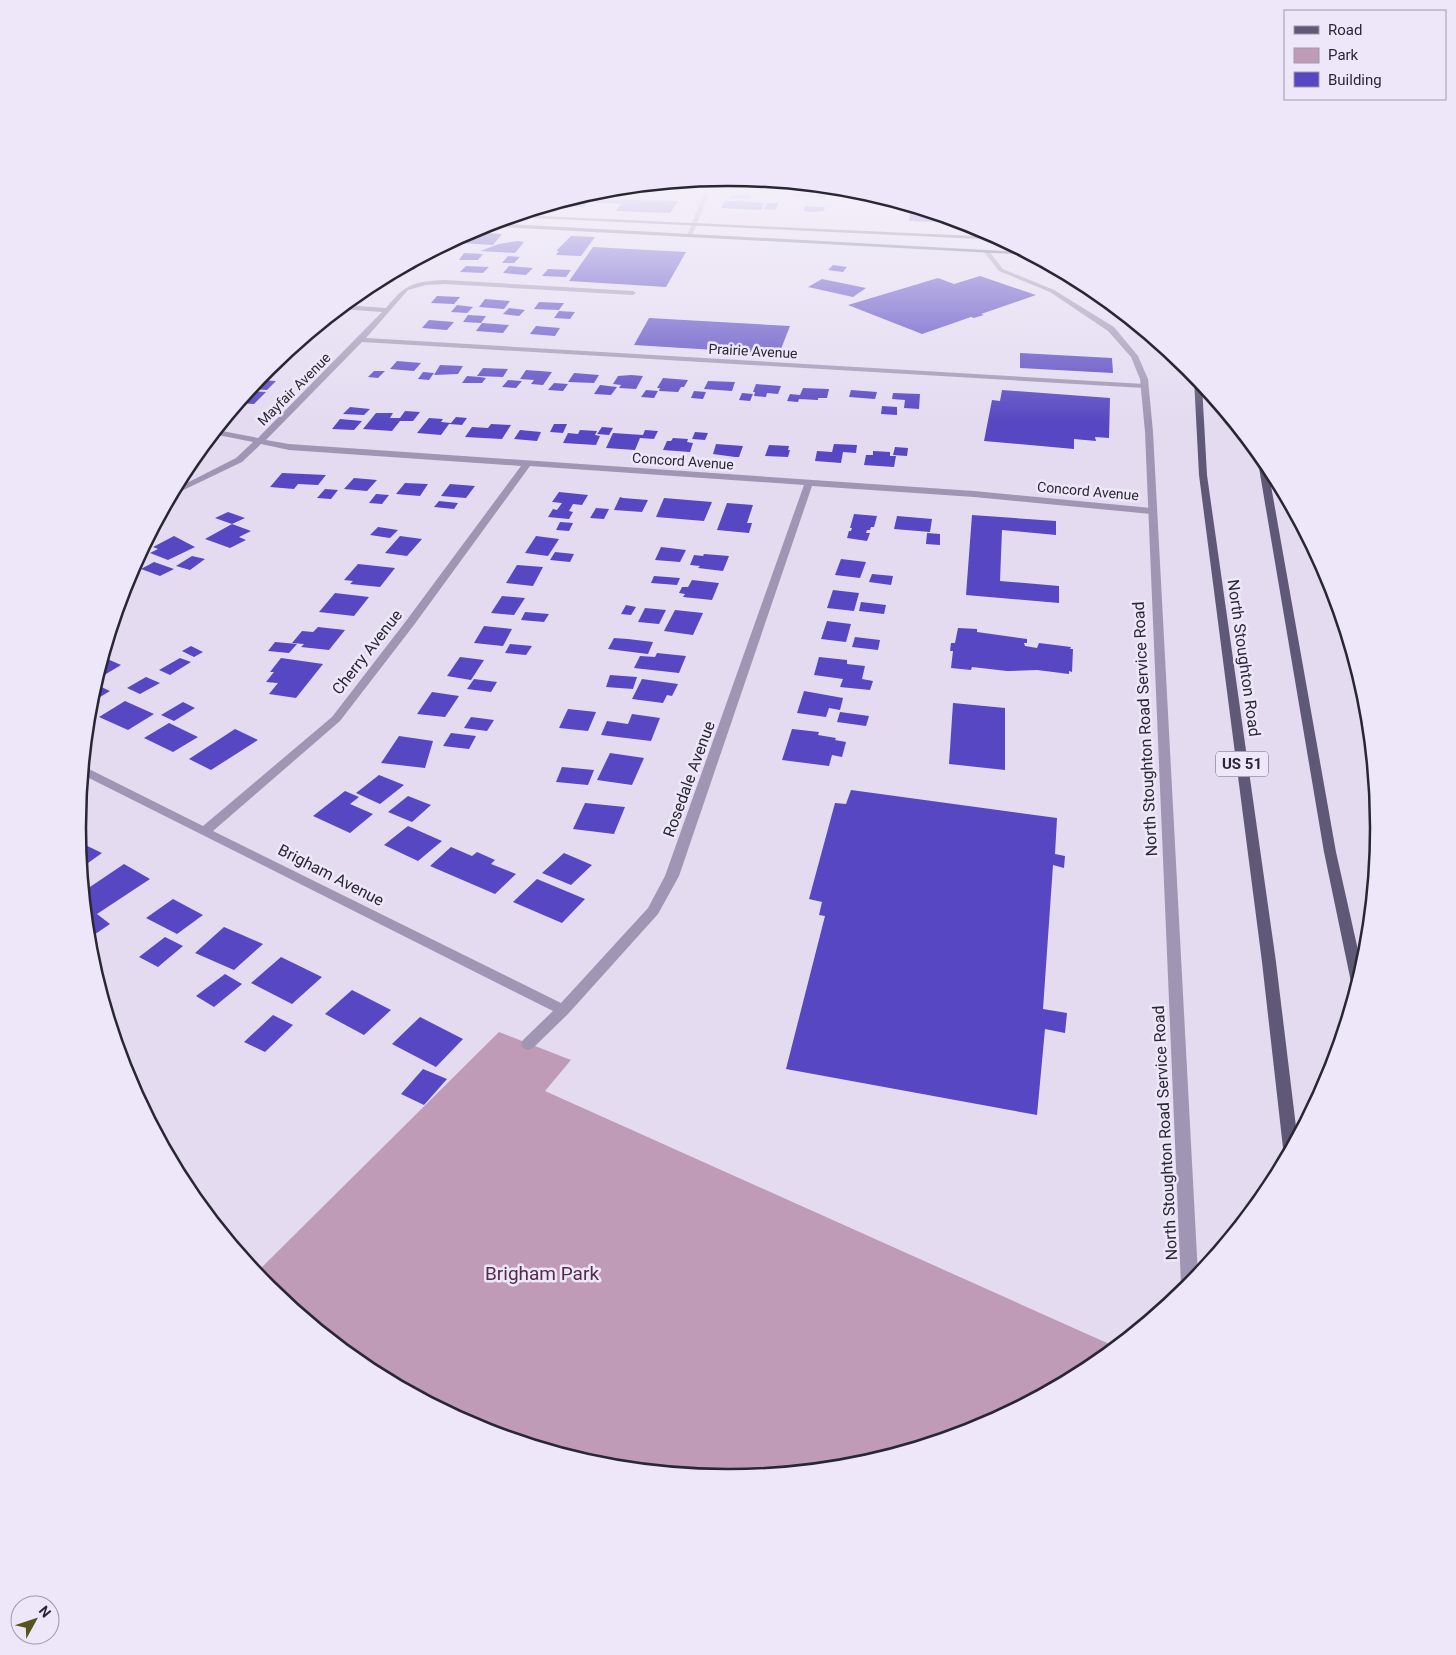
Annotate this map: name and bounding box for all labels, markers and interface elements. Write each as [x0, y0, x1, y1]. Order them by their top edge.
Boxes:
legend [1284, 10, 1446, 100]
text: Road [1328, 21, 1362, 39]
text: Park [1328, 46, 1359, 64]
text: Building [1328, 71, 1382, 89]
street label: Prairie Avenue [708, 341, 798, 361]
street label: Mayfair Avenue [254, 349, 334, 429]
street label: Concord Avenue [632, 449, 734, 473]
street label: Concord Avenue [1037, 479, 1139, 503]
street label: North Stoughton Road [1224, 578, 1264, 738]
street label: North Stoughton Road Service Road [1129, 601, 1161, 857]
street label: Cherry Avenue [328, 606, 406, 698]
street label: Rosedale Avenue [659, 718, 719, 840]
road number: US 51 [1216, 752, 1268, 776]
street label: Brigham Avenue [275, 840, 387, 910]
street label: North Stoughton Road Service Road [1149, 1005, 1181, 1261]
park label: Brigham Park [485, 1262, 599, 1285]
north arrow [10, 1595, 60, 1645]
text: N [36, 1603, 54, 1621]

